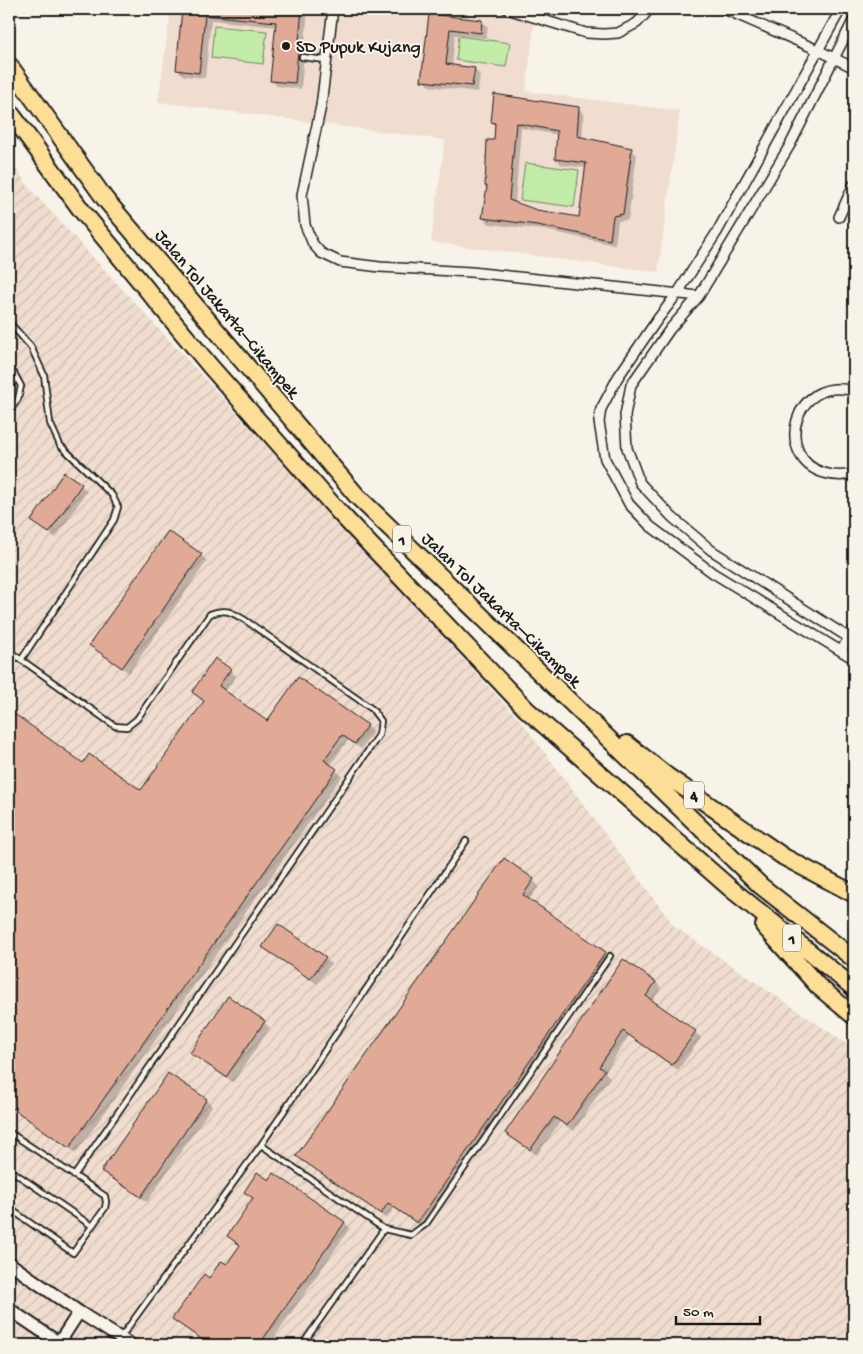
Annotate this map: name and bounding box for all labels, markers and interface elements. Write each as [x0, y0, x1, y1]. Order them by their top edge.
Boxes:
place label: SD Pupuk Kujang [296, 38, 421, 59]
marker: SD Pupuk Kujang [280, 40, 292, 52]
street label: Jalan Tol Jakarta–Cikampek [149, 226, 304, 405]
road number: 1 [393, 526, 411, 552]
street label: Jalan Tol Jakarta–Cikampek [416, 529, 586, 694]
road number: 4 [684, 782, 704, 808]
road number: 1 [783, 924, 801, 951]
scale bar [676, 1294, 759, 1326]
text: 50 m [683, 1304, 714, 1322]

